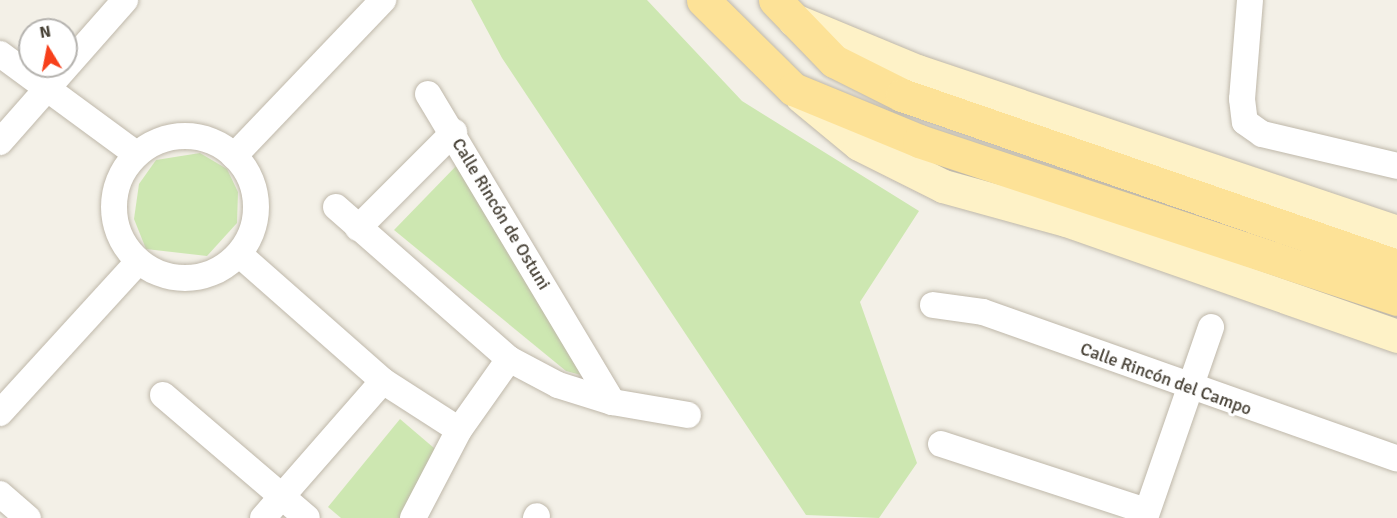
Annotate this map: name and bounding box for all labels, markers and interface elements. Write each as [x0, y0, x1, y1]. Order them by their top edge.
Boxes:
north arrow [18, 18, 78, 78]
text: N [38, 21, 52, 43]
street label: Calle Rincón de Ostuni [447, 134, 555, 294]
street label: Calle Rincón del Campo [1077, 338, 1255, 420]

